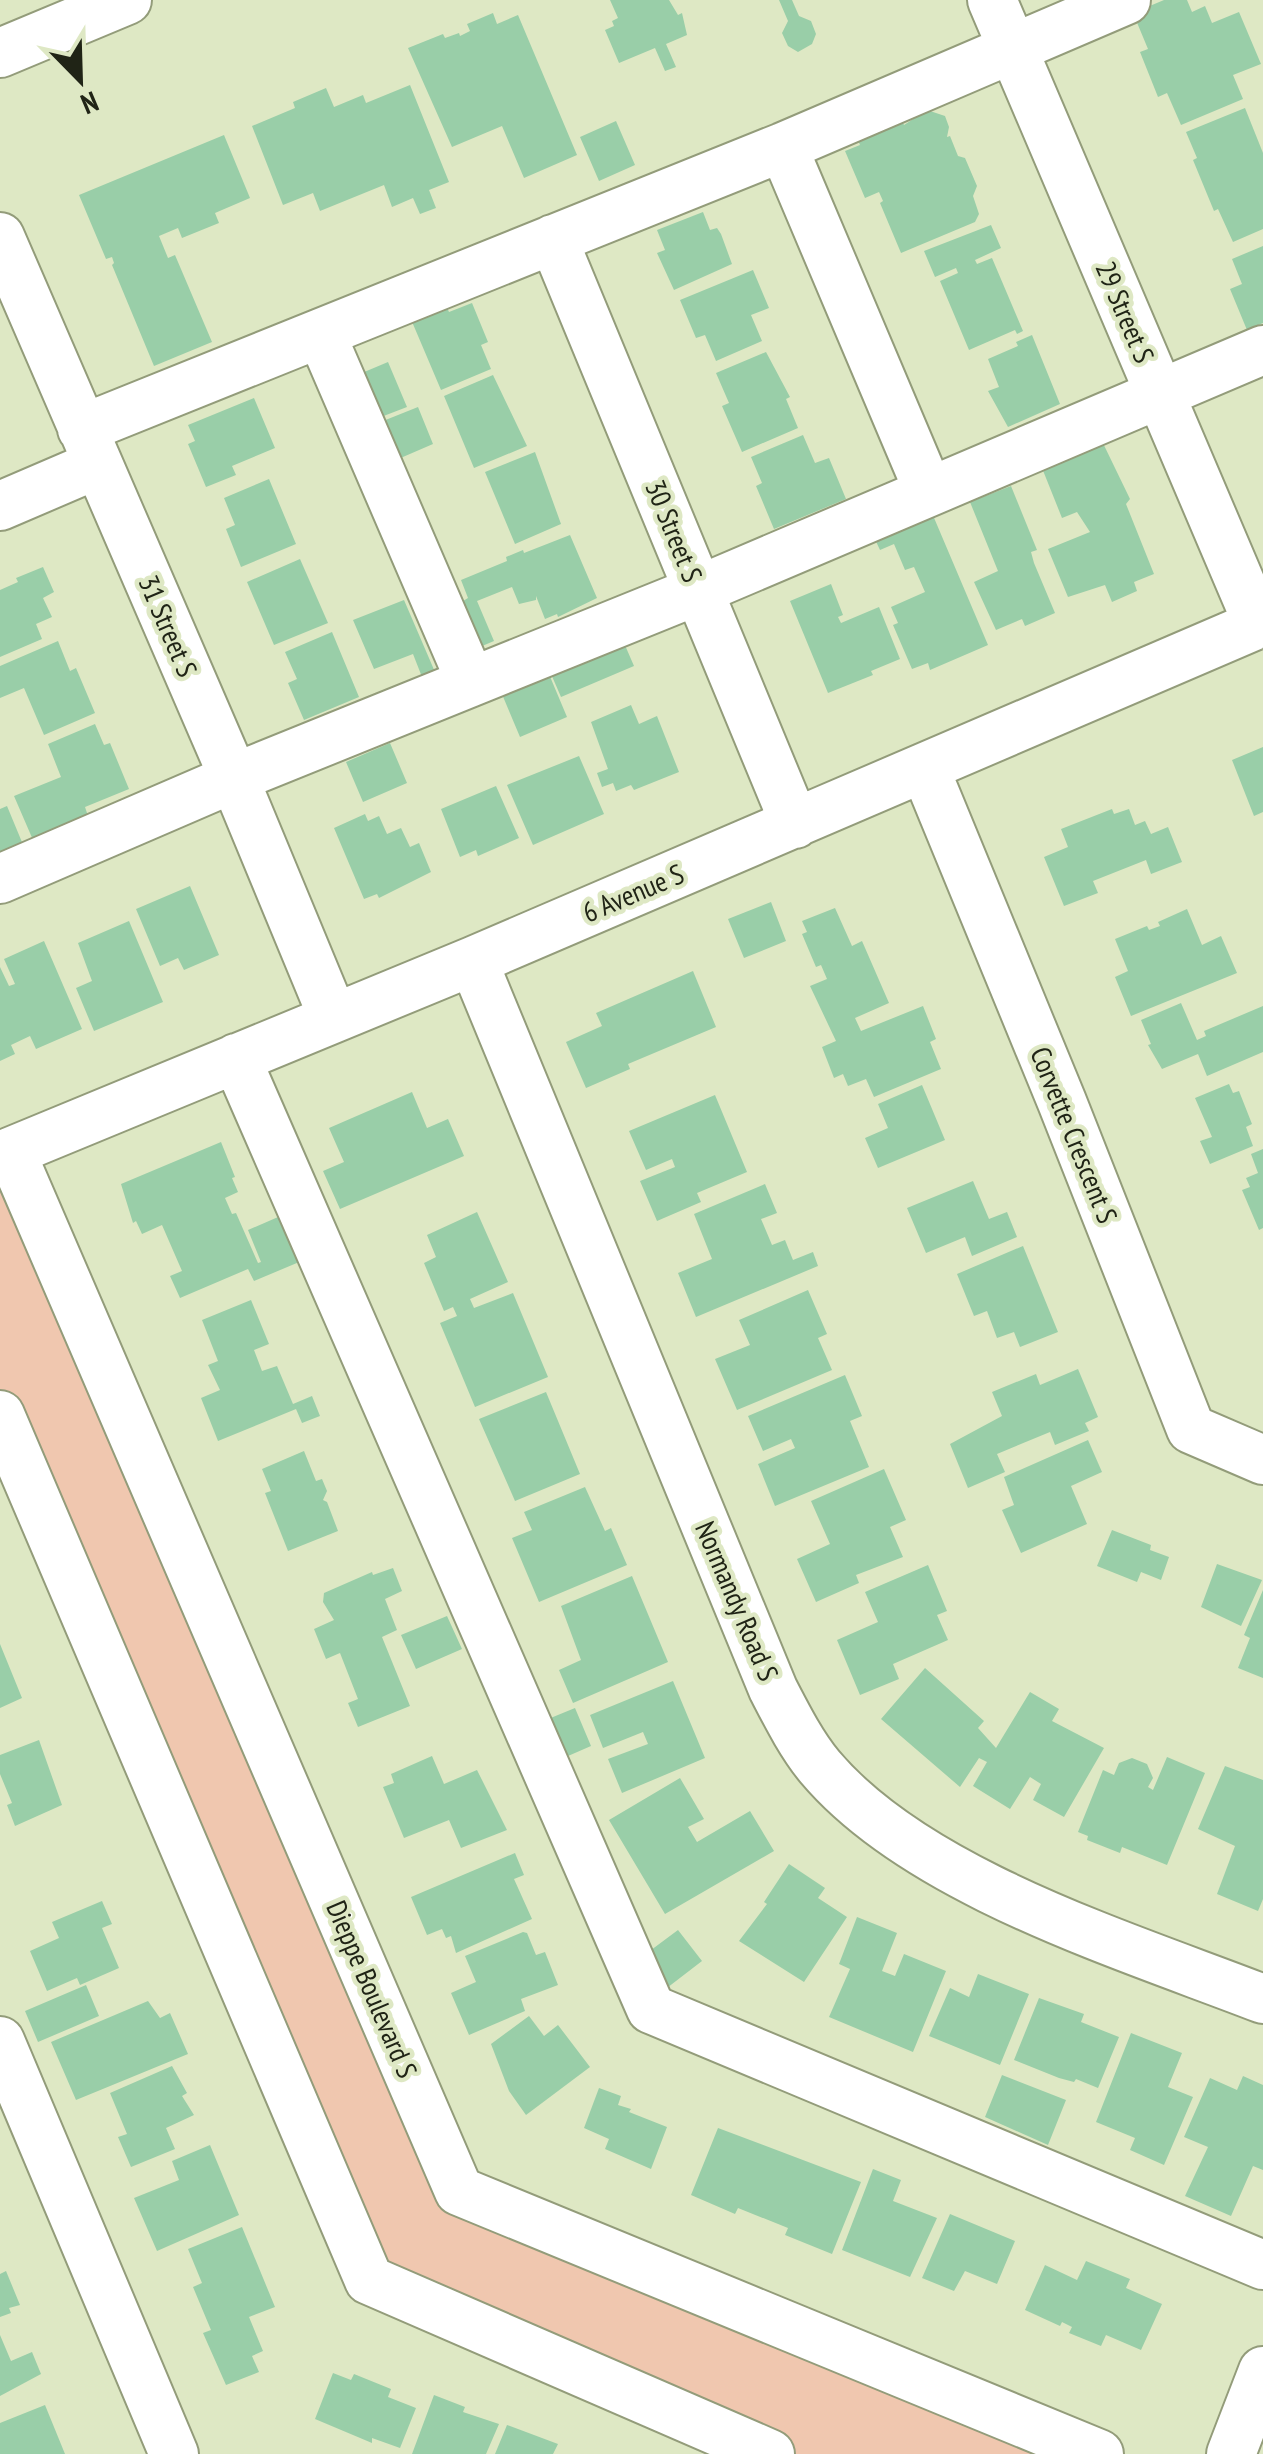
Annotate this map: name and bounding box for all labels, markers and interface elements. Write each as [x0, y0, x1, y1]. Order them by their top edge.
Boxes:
north arrow [30, 30, 130, 130]
text: N [76, 83, 104, 123]
street label: 29 Street S [1088, 255, 1163, 368]
street label: 30 Street S [637, 474, 712, 587]
street label: 31 Street S [131, 569, 206, 682]
street label: 6 Avenue S [577, 855, 689, 930]
street label: Corvette Crescent S [1022, 1041, 1127, 1228]
street label: Normandy Road S [687, 1515, 788, 1686]
street label: Dieppe Boulevard S [319, 1895, 426, 2083]

